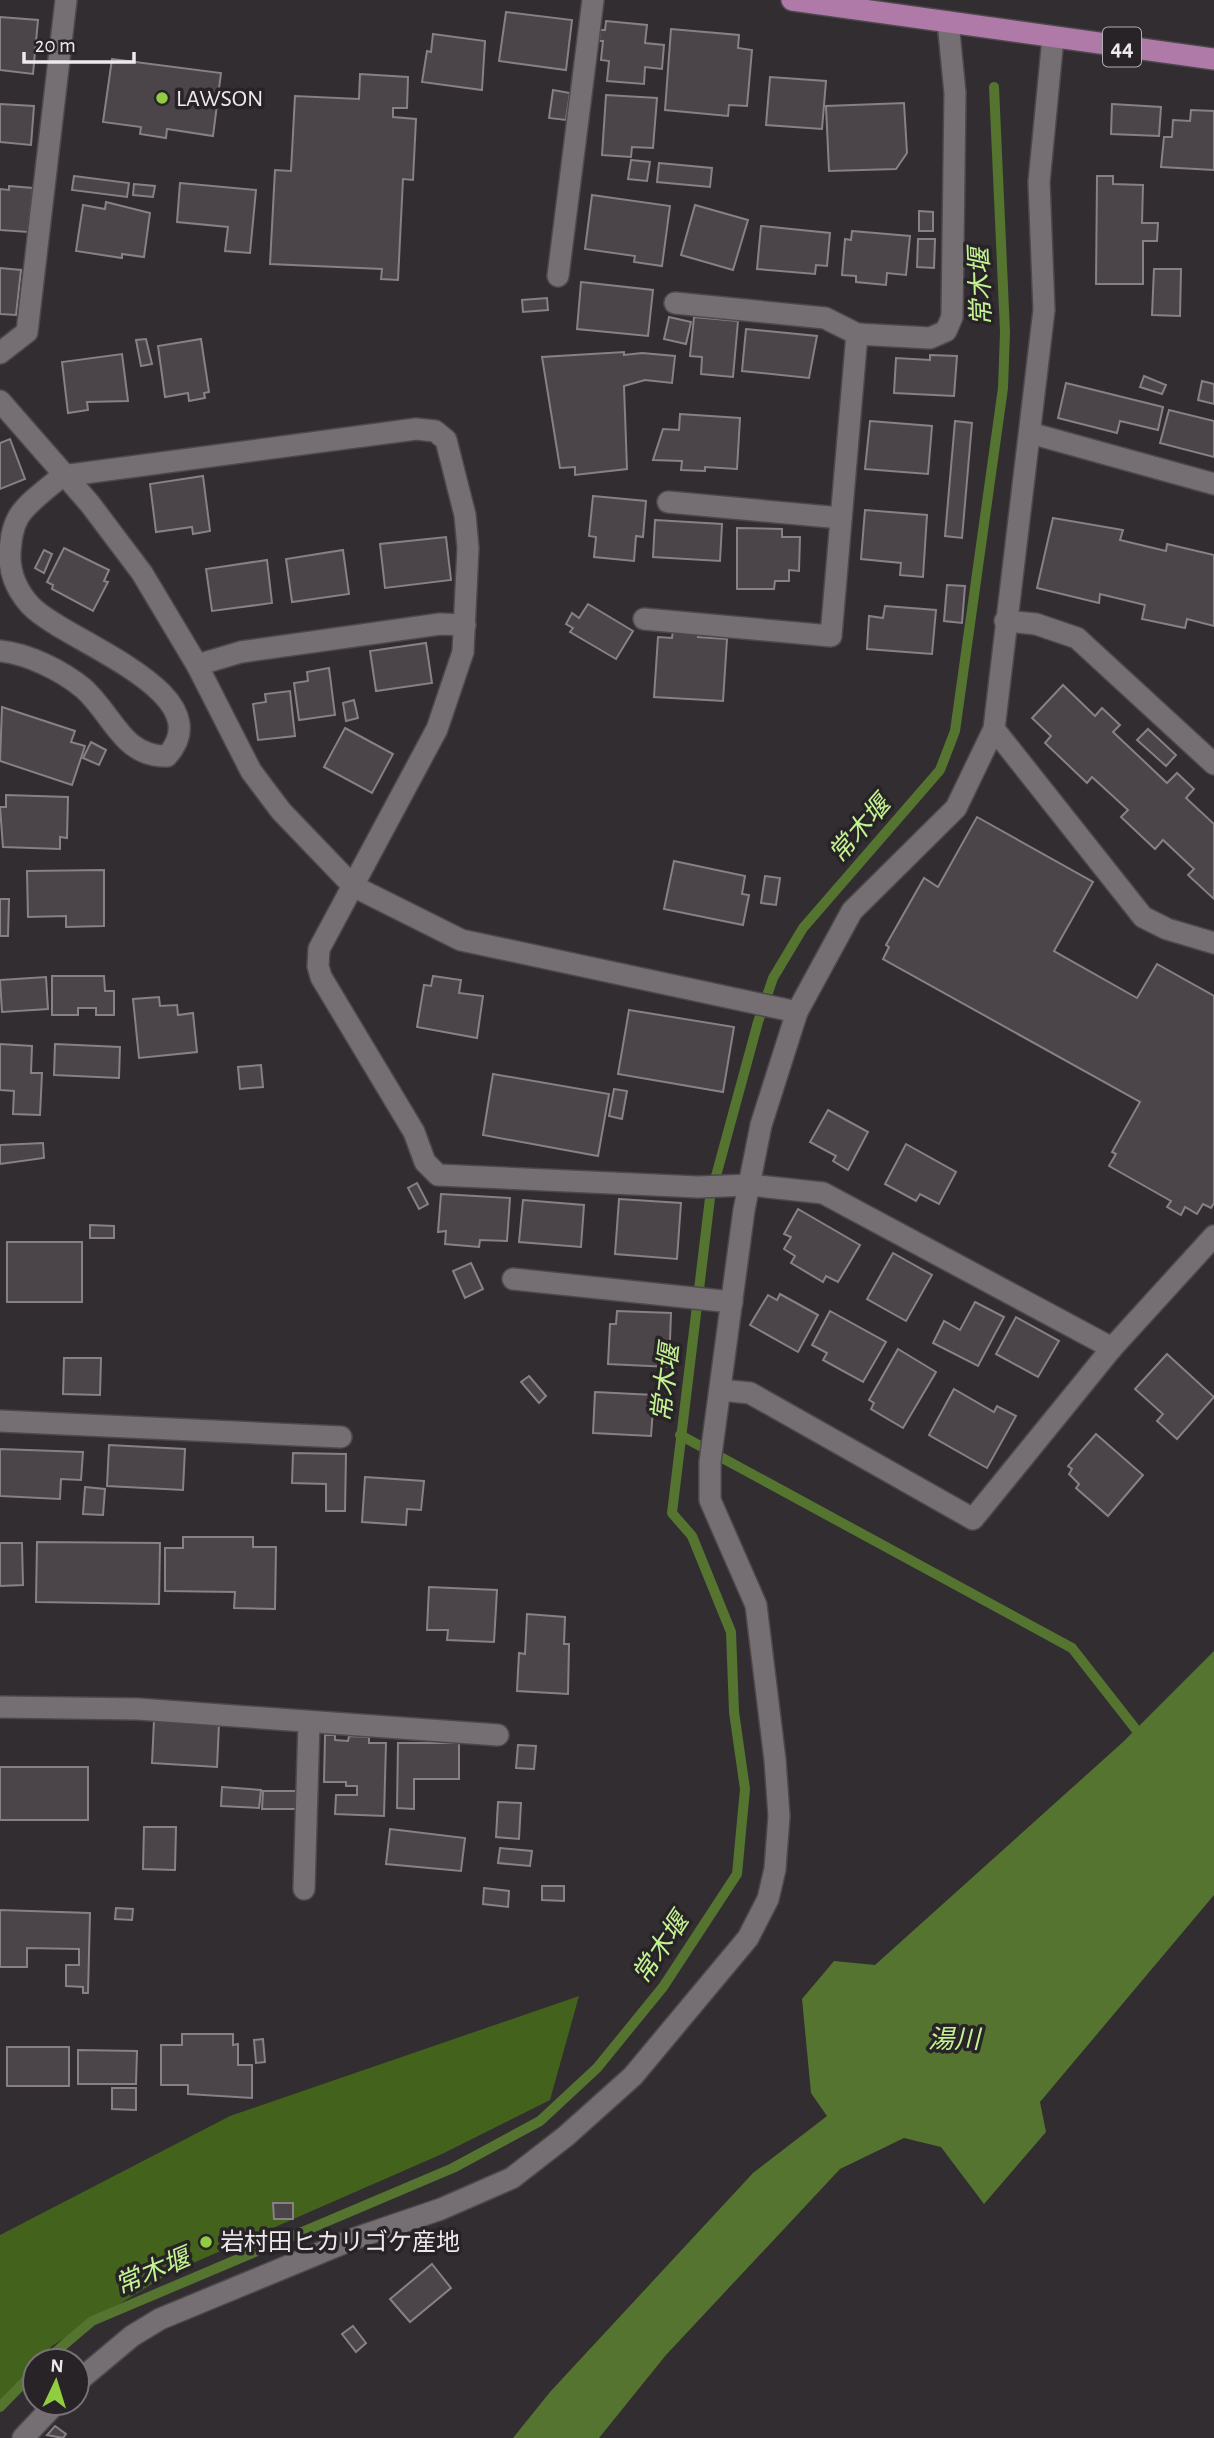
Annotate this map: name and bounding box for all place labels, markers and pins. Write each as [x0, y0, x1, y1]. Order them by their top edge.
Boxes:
place label: LAWSON [176, 87, 263, 111]
marker: LAWSON [154, 90, 170, 106]
place label: 岩村田ヒカリゴケ産地 [220, 2229, 460, 2255]
marker: 岩村田ヒカリゴケ産地 [198, 2234, 214, 2250]

